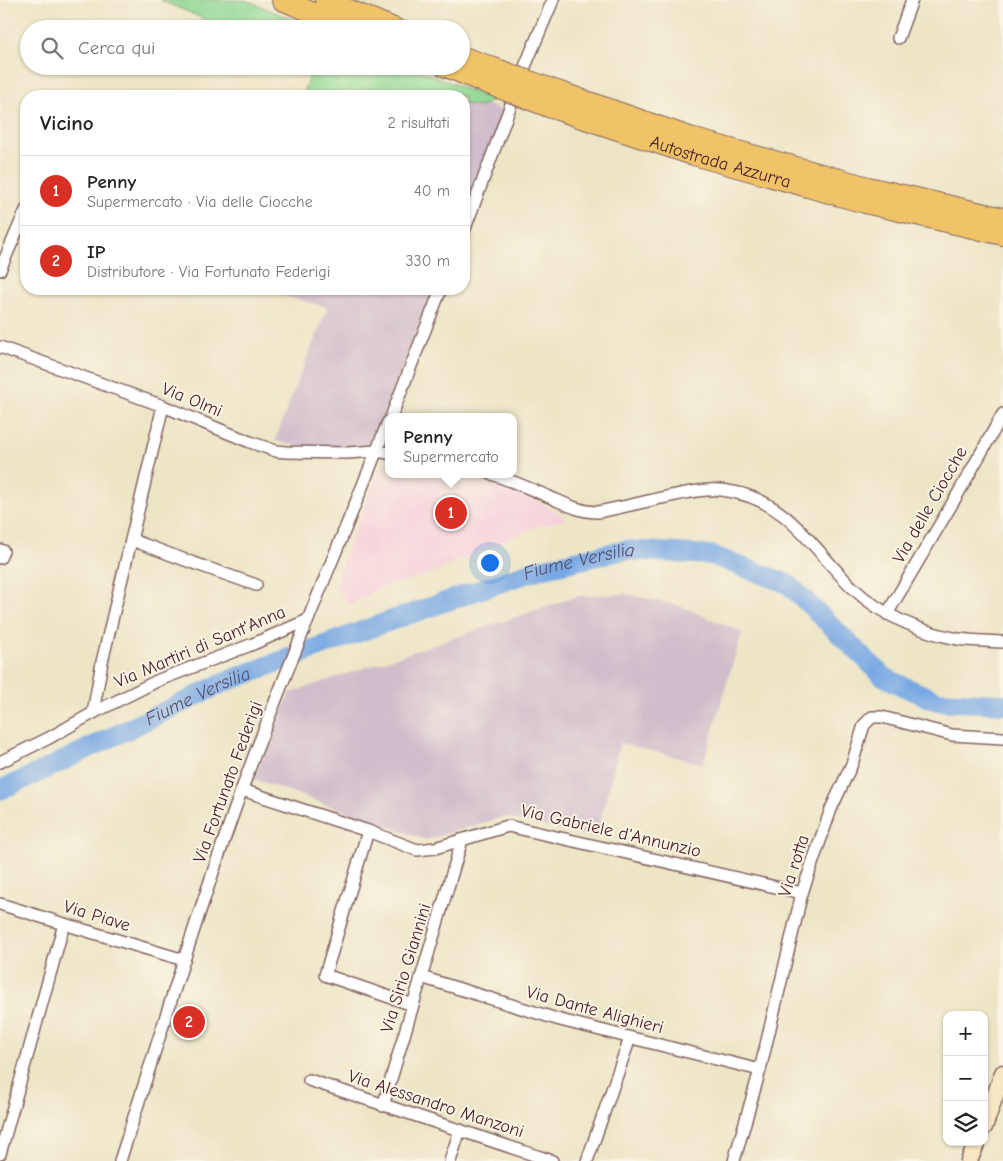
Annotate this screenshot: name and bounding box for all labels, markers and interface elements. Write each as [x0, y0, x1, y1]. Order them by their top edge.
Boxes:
search box [20, 20, 470, 75]
icon: search [38, 34, 66, 62]
text: Cerca qui [78, 37, 155, 59]
text: Vicino [40, 111, 94, 135]
text: 2 risultati [387, 114, 450, 132]
street label: Autostrada Azzurra [647, 131, 793, 192]
text: Penny [87, 171, 136, 193]
text: 1 [53, 182, 59, 200]
text: 40 m [414, 182, 450, 200]
text: Supermercato · Via delle Ciocche [87, 193, 313, 211]
text: IP [87, 241, 105, 263]
text: 2 [52, 252, 60, 270]
text: 330 m [405, 252, 450, 270]
text: Distributore · Via Fortunato Federigi [87, 263, 330, 281]
street label: Via Olmi [159, 378, 225, 422]
popup [385, 413, 517, 478]
text: Penny [403, 426, 452, 448]
street label: Via delle Ciocche [888, 443, 972, 567]
text: Supermercato [403, 448, 499, 466]
pin: 1 [435, 494, 467, 532]
water label: Fiume Versilia [520, 539, 635, 585]
your location [477, 550, 503, 576]
street label: Via Martiri di Sant'Anna [111, 601, 289, 693]
water label: Fiume Versilia [141, 662, 254, 730]
street label: Via Fortunato Federigi [189, 698, 267, 866]
street label: Via Gabriele d'Annunzio [519, 800, 703, 862]
street label: Via rotta [774, 832, 814, 900]
street label: Via Piave [61, 896, 133, 936]
street label: Via Sirio Giannini [376, 901, 436, 1035]
street label: Via Dante Alighieri [524, 982, 666, 1038]
pin: 2 [173, 1003, 205, 1041]
map controls [943, 1011, 988, 1146]
button: + [943, 1011, 988, 1056]
button: − [943, 1056, 988, 1101]
street label: Via Alessandro Manzoni [345, 1066, 527, 1142]
button: layers [943, 1101, 988, 1146]

